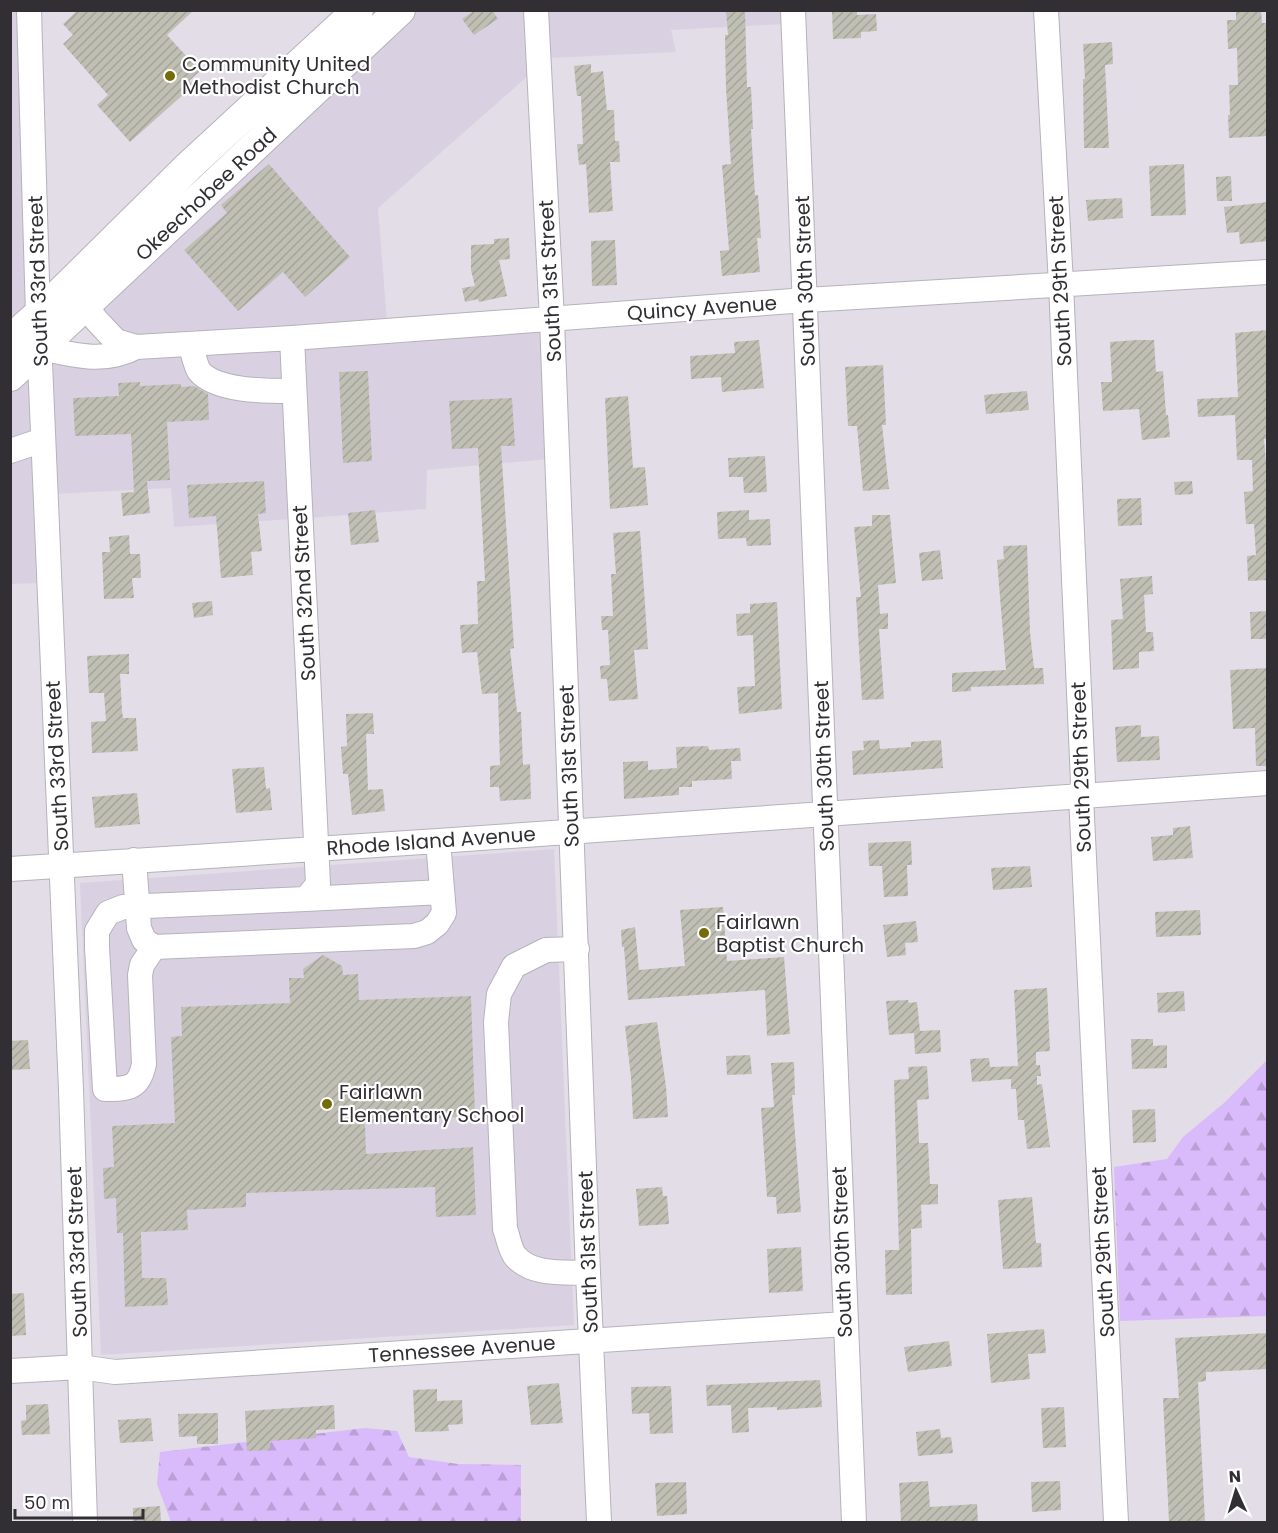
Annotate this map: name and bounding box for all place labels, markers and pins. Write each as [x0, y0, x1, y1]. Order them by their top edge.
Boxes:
place label: Community United Methodist Church [182, 50, 370, 101]
marker: Community United Methodist Church [163, 69, 177, 83]
place label: Fairlawn Baptist Church [716, 908, 864, 959]
marker: Fairlawn Baptist Church [697, 926, 711, 940]
place label: Fairlawn Elementary School [339, 1078, 524, 1129]
marker: Fairlawn Elementary School [320, 1097, 334, 1111]

